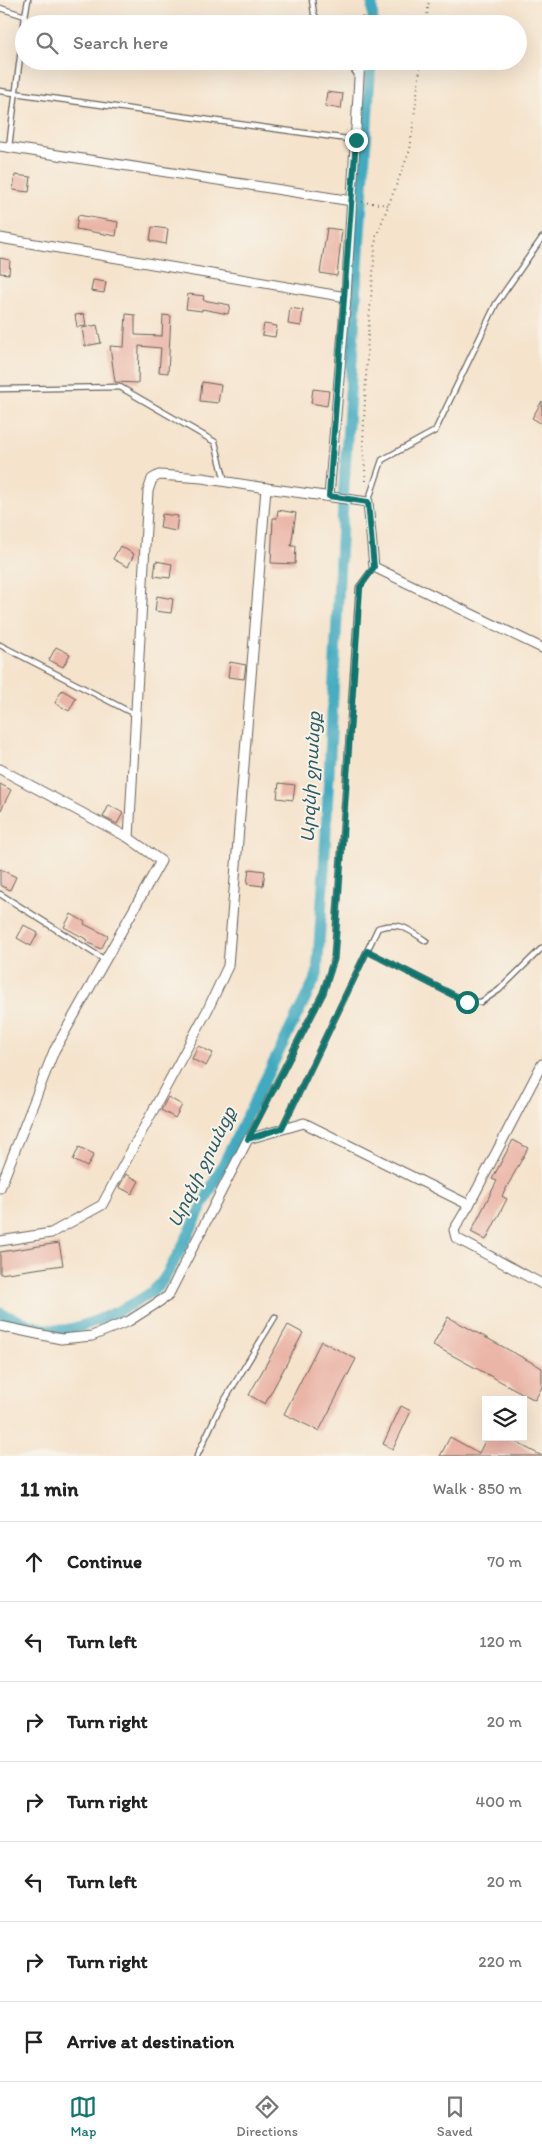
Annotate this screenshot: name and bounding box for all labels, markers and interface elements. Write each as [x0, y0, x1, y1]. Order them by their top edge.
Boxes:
search box [15, 15, 527, 70]
icon: search [33, 29, 61, 57]
text: Search here [73, 31, 168, 54]
route end [345, 129, 368, 152]
water label: Արզնի ջրանցք [297, 710, 325, 843]
route start [456, 991, 479, 1014]
water label: Արզնի ջրանցք [163, 1102, 241, 1231]
map controls [482, 1396, 527, 1441]
button: layers [482, 1396, 527, 1441]
text: 11 min [20, 1476, 78, 1501]
text: Walk · 850 m [433, 1479, 522, 1498]
icon: ahead [20, 1548, 48, 1576]
text: Continue [67, 1550, 142, 1573]
text: 70 m [487, 1552, 522, 1571]
icon: left [20, 1628, 48, 1656]
text: Turn left [67, 1630, 137, 1653]
text: 120 m [479, 1632, 522, 1651]
icon: right [20, 1708, 48, 1736]
text: Turn right [67, 1710, 148, 1733]
text: 20 m [487, 1712, 522, 1731]
icon: right [20, 1788, 48, 1816]
text: Turn right [67, 1790, 148, 1813]
text: 400 m [476, 1792, 522, 1811]
icon: left [20, 1868, 48, 1896]
text: Turn left [67, 1870, 137, 1893]
text: 20 m [487, 1872, 522, 1891]
icon: right [20, 1948, 48, 1976]
text: Turn right [67, 1950, 148, 1973]
text: 220 m [478, 1952, 522, 1971]
icon: arrive [20, 2028, 48, 2056]
text: Arrive at destination [67, 2030, 234, 2053]
tab: Map [69, 2093, 97, 2140]
tab: Directions [236, 2093, 298, 2140]
tab: Saved [437, 2093, 473, 2140]

